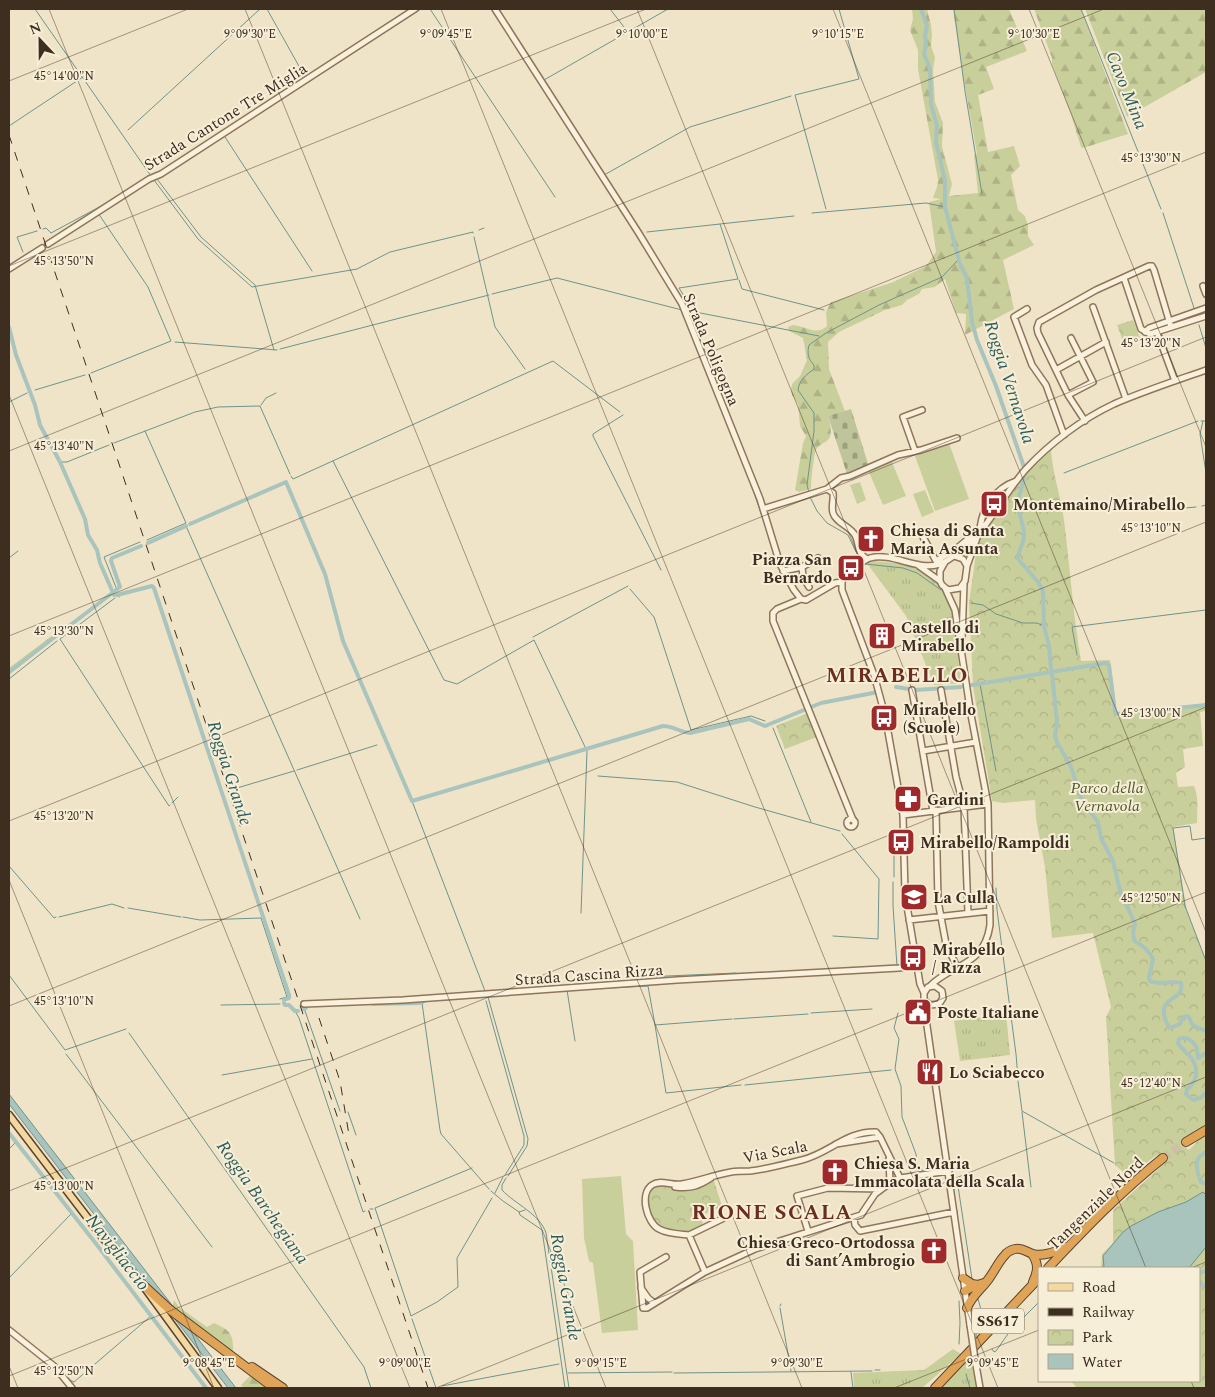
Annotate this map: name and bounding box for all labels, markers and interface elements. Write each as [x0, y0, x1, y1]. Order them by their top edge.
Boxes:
north arrow [15, 15, 65, 65]
text: N [26, 17, 45, 40]
text: 9°09'30"E [224, 25, 276, 44]
text: 9°09'45"E [420, 25, 472, 44]
text: 9°10'00"E [616, 25, 668, 44]
text: 9°10'15"E [812, 25, 864, 44]
text: 9°10'30"E [1008, 25, 1060, 44]
water label: Cavo Mina [1099, 47, 1154, 133]
street label: Strada Cantone Tre Miglia [139, 57, 312, 177]
text: 45°14'00"N [34, 67, 94, 86]
text: 45°13'30"N [1121, 149, 1181, 168]
text: 45°13'50"N [34, 252, 94, 271]
street label: Strada Poligogna [676, 289, 746, 410]
water label: Roggia Vernavola [977, 317, 1042, 447]
text: 45°13'20"N [1121, 334, 1181, 353]
text: 45°13'40"N [34, 437, 94, 456]
bus stop icon: Montemaino/Mirabello [979, 489, 1009, 519]
place label: Montemaino/Mirabello [1013, 493, 1185, 517]
place label: Chiesa di Santa Maria Assunta [890, 519, 1005, 561]
text: 45°13'10"N [1121, 519, 1181, 538]
church icon: Chiesa di Santa Maria Assunta [856, 524, 886, 554]
place label: Piazza San Bernardo [752, 548, 832, 590]
bus stop icon: Piazza San Bernardo [836, 553, 866, 583]
place label: Castello di Mirabello [901, 616, 979, 658]
building icon: Castello di Mirabello [867, 621, 897, 651]
text: 45°13'30"N [34, 622, 94, 641]
district label: MIRABELLO [826, 660, 968, 692]
place label: Mirabello (Scuole) [903, 698, 976, 740]
bus stop icon: Mirabello (Scuole) [869, 703, 899, 733]
text: 45°13'00"N [1121, 704, 1181, 723]
water label: Roggia Grande [200, 717, 259, 829]
park label: Parco della Vernavola [1070, 776, 1144, 818]
pharmacy icon: Gardini [893, 784, 923, 814]
place label: Gardini [927, 788, 984, 812]
text: 45°13'20"N [34, 807, 94, 826]
bus stop icon: Mirabello/Rampoldi [886, 827, 916, 857]
place label: Mirabello/Rampoldi [920, 831, 1070, 855]
school or university icon: La Culla [899, 882, 929, 912]
place label: La Culla [933, 886, 996, 910]
text: 45°12'50"N [1121, 889, 1181, 908]
place label: Mirabello / Rizza [932, 938, 1005, 980]
bus stop icon: Mirabello / Rizza [898, 943, 928, 973]
street label: Strada Cascina Rizza [514, 958, 664, 992]
text: 45°13'10"N [34, 992, 94, 1011]
public building icon: Poste Italiane [903, 997, 933, 1027]
place label: Poste Italiane [937, 1001, 1039, 1025]
restaurant icon: Lo Sciabecco [915, 1057, 945, 1087]
place label: Lo Sciabecco [949, 1061, 1045, 1085]
text: 45°12'40"N [1121, 1074, 1181, 1093]
street label: Via Scala [741, 1134, 810, 1170]
water label: Roggia Barchegiana [210, 1135, 316, 1270]
street label: Tangenziale Nord [1042, 1151, 1150, 1256]
place label: Chiesa S. Maria Immacolata della Scala [854, 1152, 1025, 1194]
church icon: Chiesa S. Maria Immacolata della Scala [820, 1157, 850, 1187]
text: 45°13'00"N [34, 1177, 94, 1196]
district label: RIONE SCALA [692, 1197, 852, 1229]
water label: Navigliaccio [79, 1208, 156, 1297]
water label: Roggia Grande [543, 1231, 588, 1343]
place label: Chiesa Greco-Ortodossa di Sant’Ambrogio [737, 1231, 916, 1273]
church icon: Chiesa Greco-Ortodossa di Sant’Ambrogio [919, 1236, 949, 1266]
legend [1038, 1267, 1200, 1382]
text: Road [1082, 1276, 1116, 1299]
text: Railway [1082, 1301, 1135, 1324]
road number: SS617 [972, 1308, 1024, 1334]
text: Park [1082, 1326, 1113, 1349]
text: Water [1082, 1351, 1122, 1374]
text: 9°08'45"E [183, 1354, 235, 1373]
text: 9°09'00"E [379, 1354, 431, 1373]
text: 9°09'15"E [575, 1354, 627, 1373]
text: 9°09'30"E [771, 1354, 823, 1373]
text: 9°09'45"E [967, 1354, 1019, 1373]
text: 45°12'50"N [34, 1362, 94, 1381]

